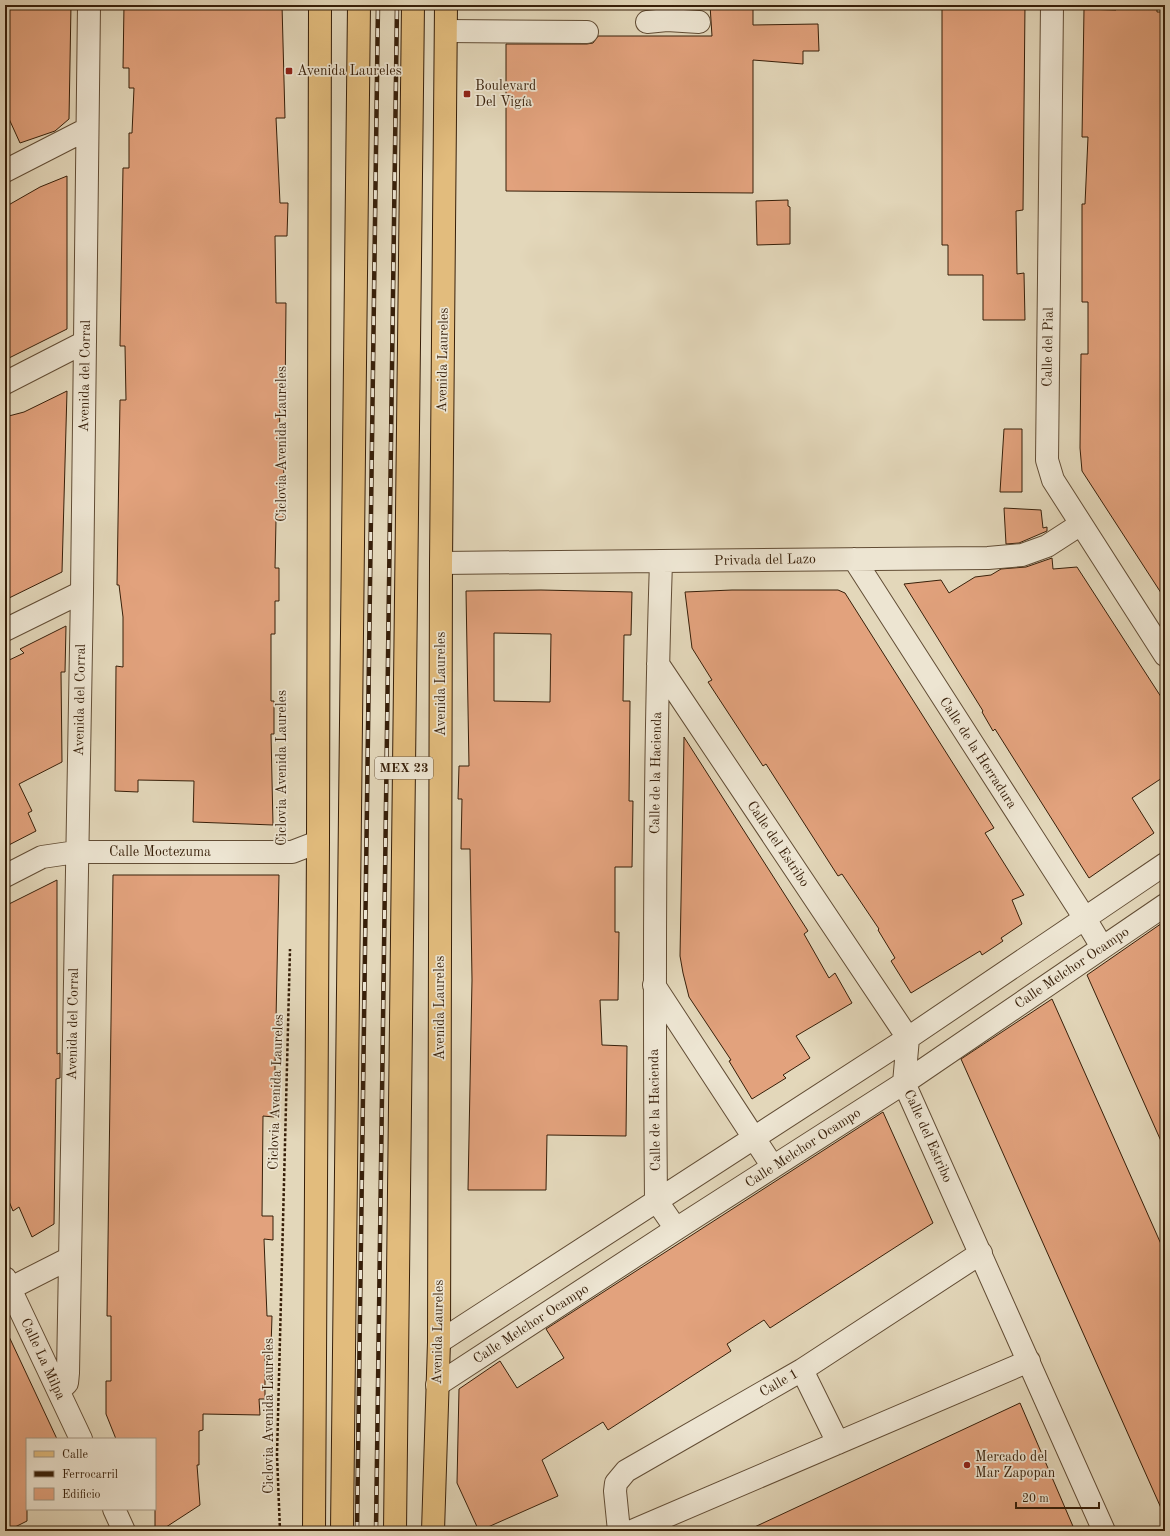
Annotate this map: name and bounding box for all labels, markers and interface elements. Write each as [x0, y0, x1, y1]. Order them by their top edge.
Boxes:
place label: Avenida Laureles [297, 64, 402, 78]
marker: Avenida Laureles [284, 66, 294, 76]
place label: Boulevard Del Vigía [475, 79, 536, 109]
marker: Boulevard Del Vigía [462, 89, 472, 99]
street label: Calle del Pial [1040, 307, 1056, 387]
street label: Avenida Laureles [435, 308, 451, 412]
street label: Avenida del Corral [77, 319, 93, 432]
street label: Ciclovia Avenida Laureles [275, 366, 289, 522]
street label: Privada del Lazo [714, 552, 816, 568]
street label: Avenida Laureles [434, 632, 448, 736]
street label: Avenida del Corral [72, 643, 88, 756]
street label: Ciclovia Avenida Laureles [275, 690, 289, 846]
street label: Calle de la Herradura [937, 695, 1019, 811]
street label: Calle de la Hacienda [648, 712, 664, 834]
road number: MEX 23 [375, 757, 433, 779]
street label: Calle del Estribo [744, 799, 812, 889]
street label: Calle Moctezuma [109, 845, 211, 859]
street label: Calle Melchor Ocampo [1012, 925, 1132, 1011]
street label: Avenida Laureles [433, 956, 447, 1060]
street label: Avenida del Corral [65, 967, 81, 1080]
street label: Ciclovia Avenida Laureles [266, 1014, 286, 1170]
street label: Calle de la Hacienda [647, 1049, 663, 1171]
street label: Calle del Estribo [901, 1088, 955, 1185]
street label: Calle Melchor Ocampo [743, 1105, 863, 1191]
street label: Avenida Laureles [430, 1280, 446, 1384]
street label: Calle Melchor Ocampo [471, 1281, 591, 1367]
street label: Calle La Milpa [18, 1316, 68, 1402]
street label: Ciclovia Avenida Laureles [262, 1338, 276, 1494]
street label: Calle 1 [757, 1366, 801, 1400]
legend [26, 1438, 156, 1510]
text: Calle [62, 1449, 88, 1461]
place label: Mercado del Mar Zapopan [975, 1450, 1056, 1480]
marker: Mercado del Mar Zapopan [962, 1460, 972, 1470]
text: Ferrocarril [62, 1469, 118, 1481]
scale bar [1016, 1484, 1099, 1510]
text: Edificio [62, 1489, 101, 1501]
text: 20 m [1022, 1493, 1049, 1505]

